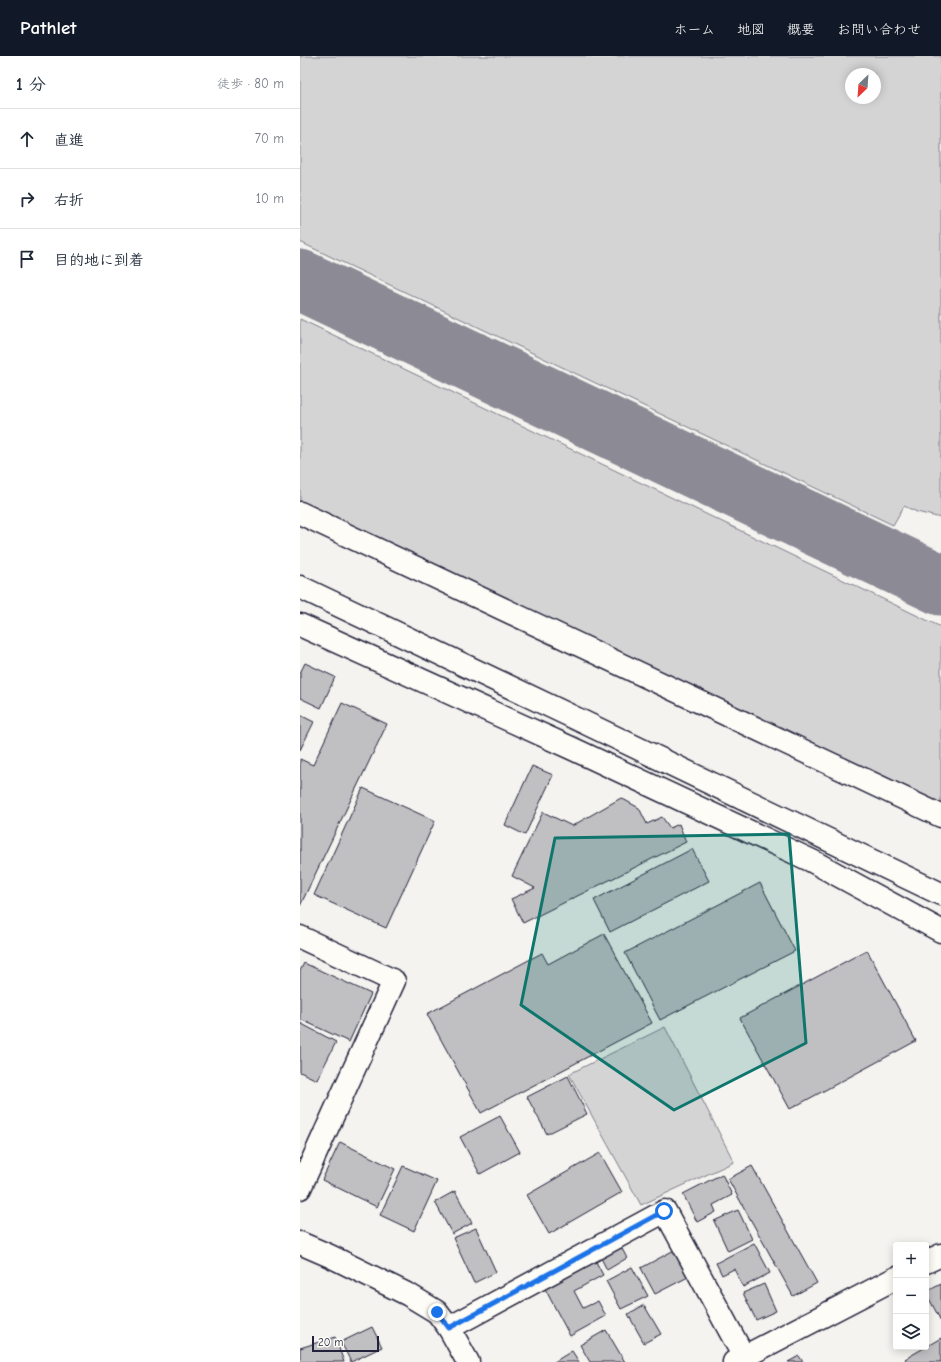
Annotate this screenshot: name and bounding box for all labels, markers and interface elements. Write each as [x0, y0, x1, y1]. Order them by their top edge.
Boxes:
text: Pathlet [20, 17, 76, 39]
text: ホーム [674, 21, 715, 38]
text: 地図 [737, 21, 765, 38]
text: 概要 [787, 21, 815, 38]
text: お問い合わせ [837, 21, 921, 38]
north arrow [845, 68, 881, 104]
text: 1 分 [16, 75, 46, 94]
text: 徒歩 · 80 m [217, 76, 284, 91]
icon: ahead [16, 128, 38, 150]
text: 直進 [54, 131, 84, 149]
text: 70 m [255, 131, 284, 146]
icon: right [16, 188, 38, 210]
text: 右折 [54, 191, 84, 209]
text: 10 m [256, 191, 284, 206]
icon: arrive [16, 248, 38, 270]
text: 目的地に到着 [54, 251, 144, 269]
route start [655, 1202, 673, 1220]
map controls [893, 1242, 929, 1350]
button: + [893, 1242, 929, 1278]
button: − [893, 1278, 929, 1314]
route end [428, 1303, 446, 1321]
button: layers [893, 1314, 929, 1350]
scale bar [312, 1334, 379, 1353]
text: 20 m [318, 1336, 343, 1349]

